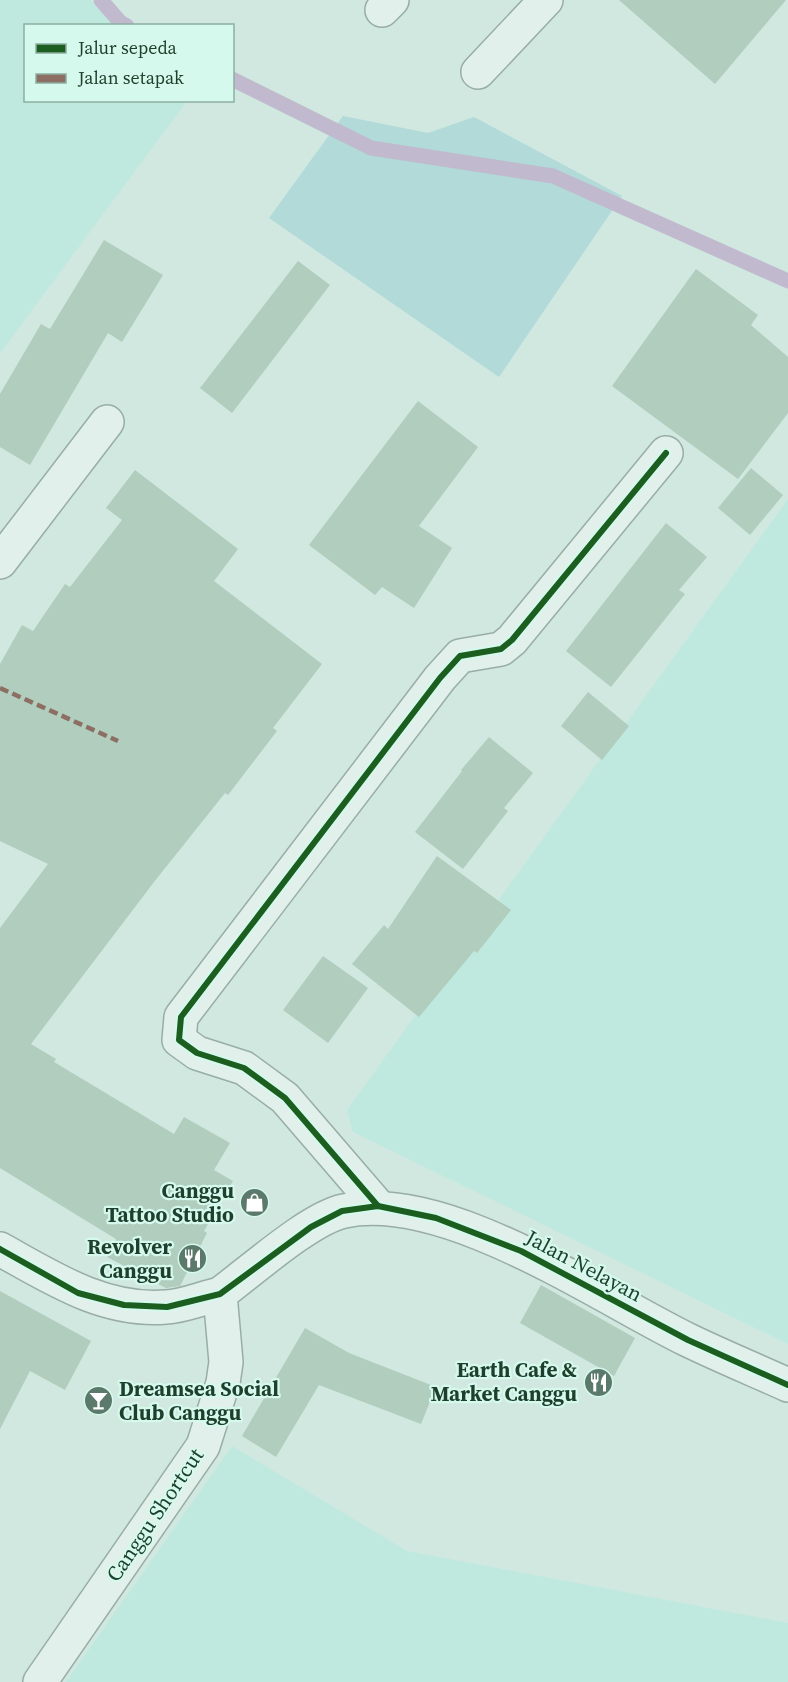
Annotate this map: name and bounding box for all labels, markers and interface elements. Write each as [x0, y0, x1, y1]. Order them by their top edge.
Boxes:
legend [24, 24, 234, 102]
text: Jalur sepeda [77, 35, 177, 60]
text: Jalan setapak [77, 65, 184, 90]
place label: Canggu Tattoo Studio [105, 1176, 234, 1229]
shop icon: Canggu Tattoo Studio [239, 1187, 271, 1219]
street label: Jalan Nelayan [520, 1222, 648, 1309]
place label: Revolver Canggu [87, 1232, 172, 1285]
restaurant icon: Revolver Canggu [177, 1243, 209, 1275]
place label: Earth Cafe & Market Canggu [431, 1355, 577, 1408]
restaurant icon: Earth Cafe & Market Canggu [582, 1366, 614, 1398]
place label: Dreamsea Social Club Canggu [119, 1374, 279, 1427]
bar icon: Dreamsea Social Club Canggu [82, 1385, 114, 1417]
street label: Canggu Shortcut [99, 1442, 210, 1587]

